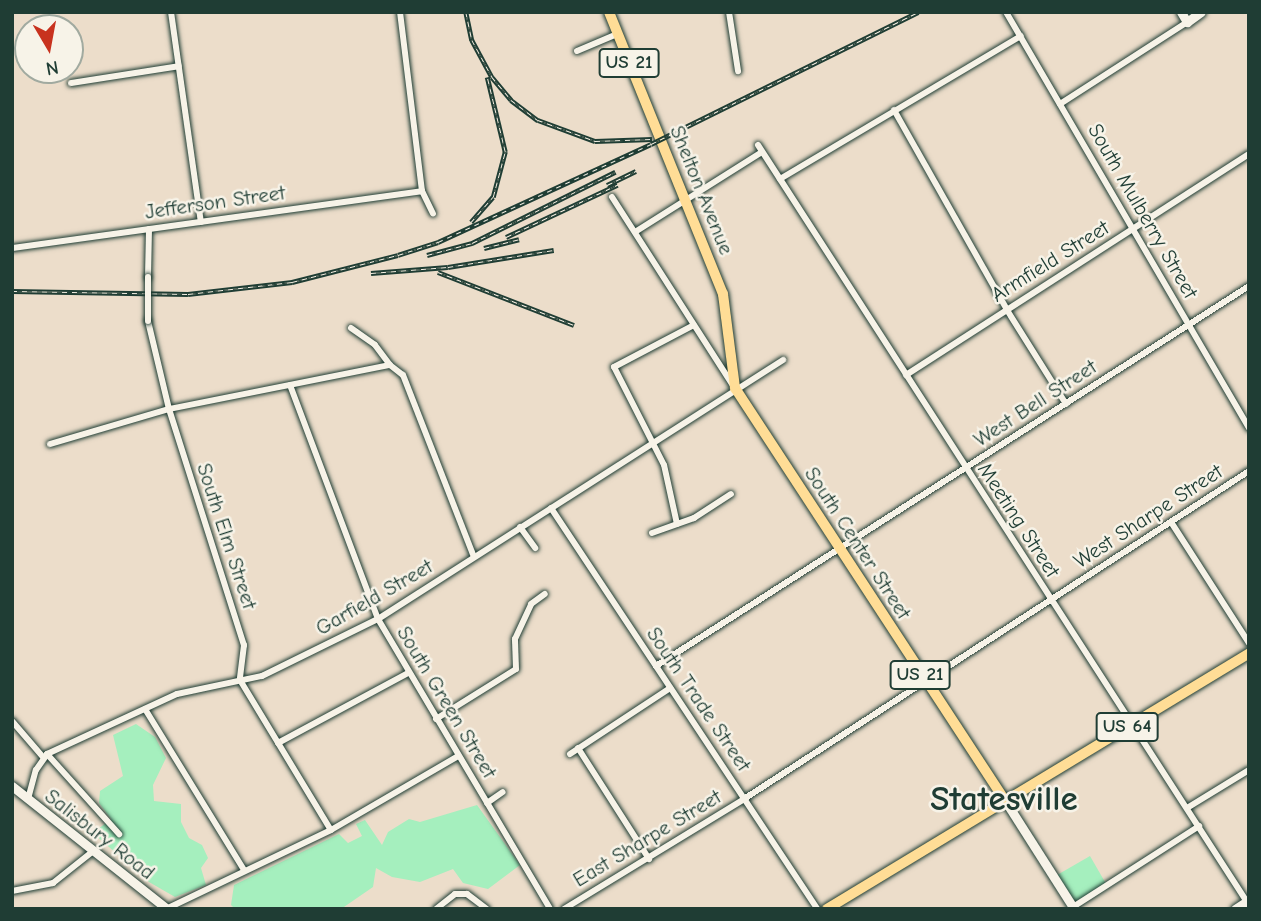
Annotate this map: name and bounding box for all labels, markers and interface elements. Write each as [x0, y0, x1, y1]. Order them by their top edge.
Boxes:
north arrow [14, 14, 84, 84]
road number: US 21 [598, 48, 660, 78]
text: N [44, 56, 60, 80]
street label: South Mulberry Street [1083, 119, 1203, 303]
street label: Shelton Avenue [665, 122, 739, 258]
street label: Jefferson Street [143, 180, 287, 224]
street label: Armfield Street [986, 215, 1114, 307]
street label: West Bell Street [969, 354, 1101, 452]
street label: Meeting Street [973, 458, 1065, 582]
street label: West Sharpe Street [1069, 458, 1227, 574]
street label: South Elm Street [192, 460, 262, 612]
street label: South Center Street [799, 462, 917, 624]
street label: Garfield Street [311, 553, 437, 641]
street label: South Green Street [392, 621, 502, 783]
street label: South Trade Street [641, 622, 757, 776]
road number: US 21 [888, 660, 951, 690]
road number: US 64 [1096, 712, 1158, 742]
district label: Statesville [930, 778, 1078, 820]
street label: Salisbury Road [40, 783, 160, 885]
street label: East Sharpe Street [568, 784, 726, 892]

